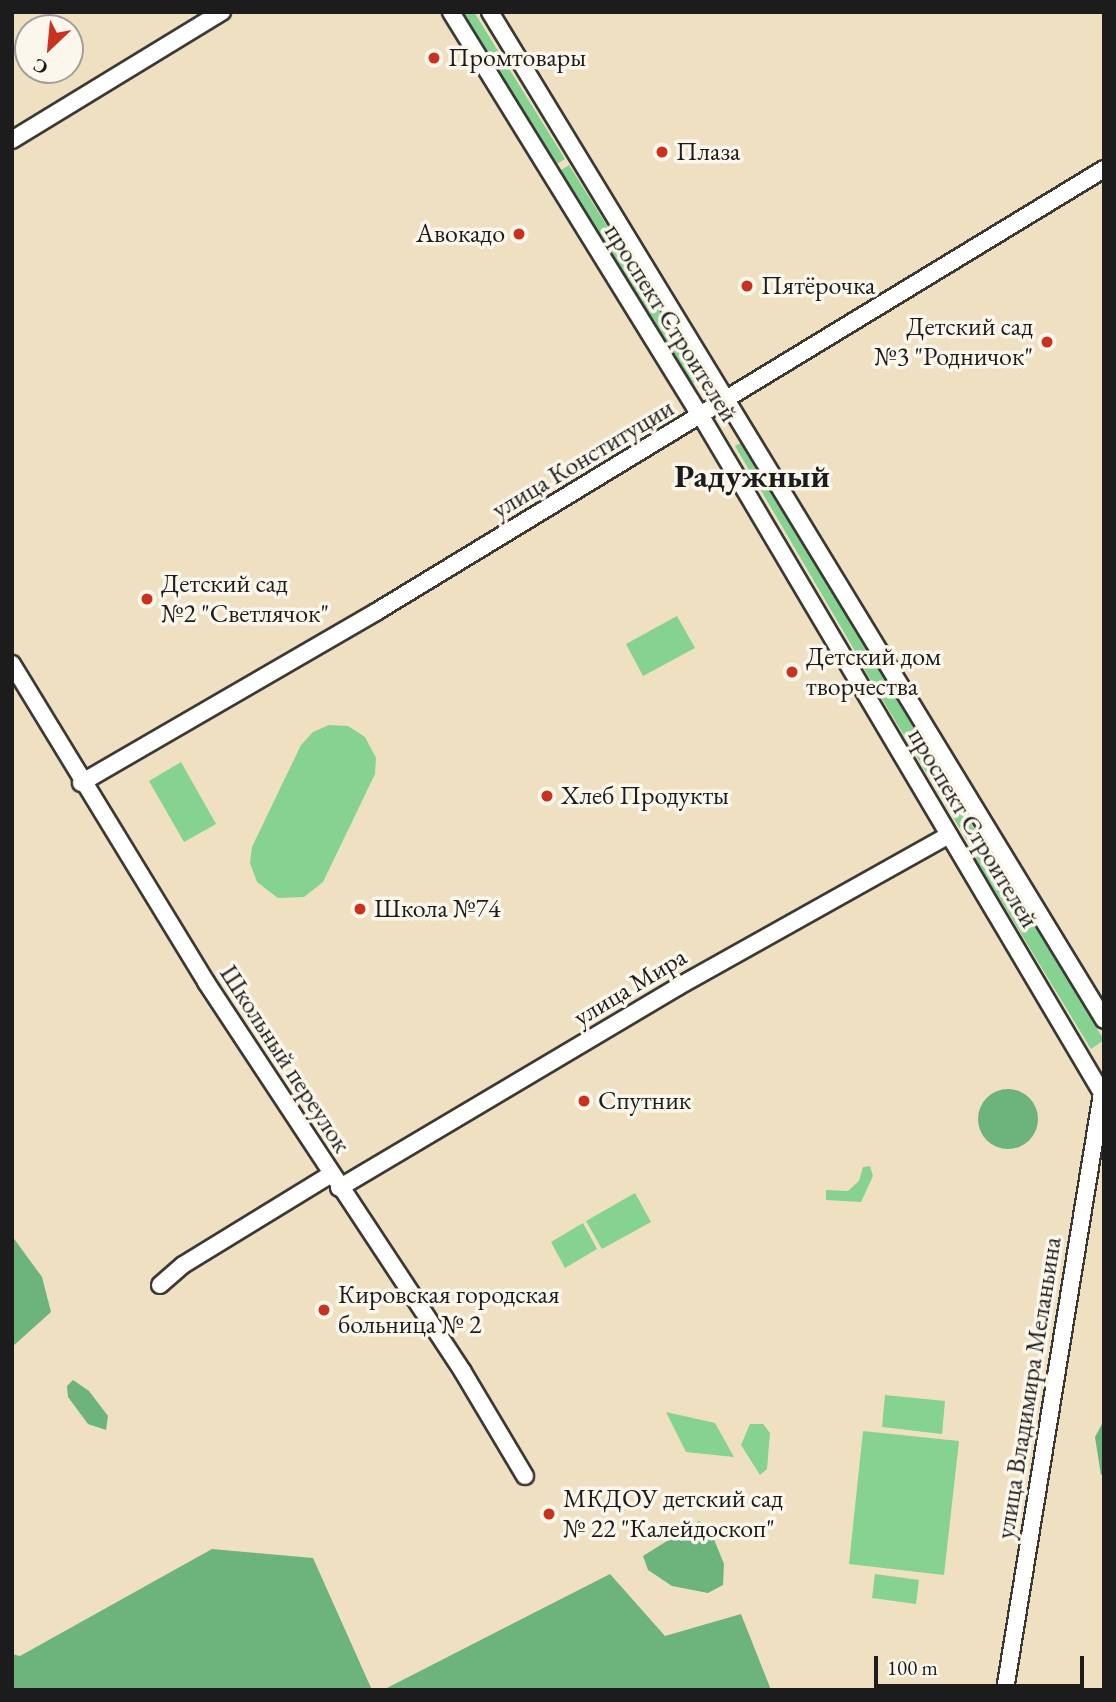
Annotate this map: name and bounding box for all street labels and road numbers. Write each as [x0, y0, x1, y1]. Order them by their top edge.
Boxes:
street label: проспект Строителей [597, 218, 745, 428]
street label: улица Конституции [486, 392, 680, 526]
street label: проспект Строителей [901, 722, 1045, 934]
street label: улица Мира [568, 941, 692, 1033]
street label: Школьный переулок [213, 959, 357, 1159]
street label: улица Владимира Меланьина [990, 1235, 1068, 1541]

